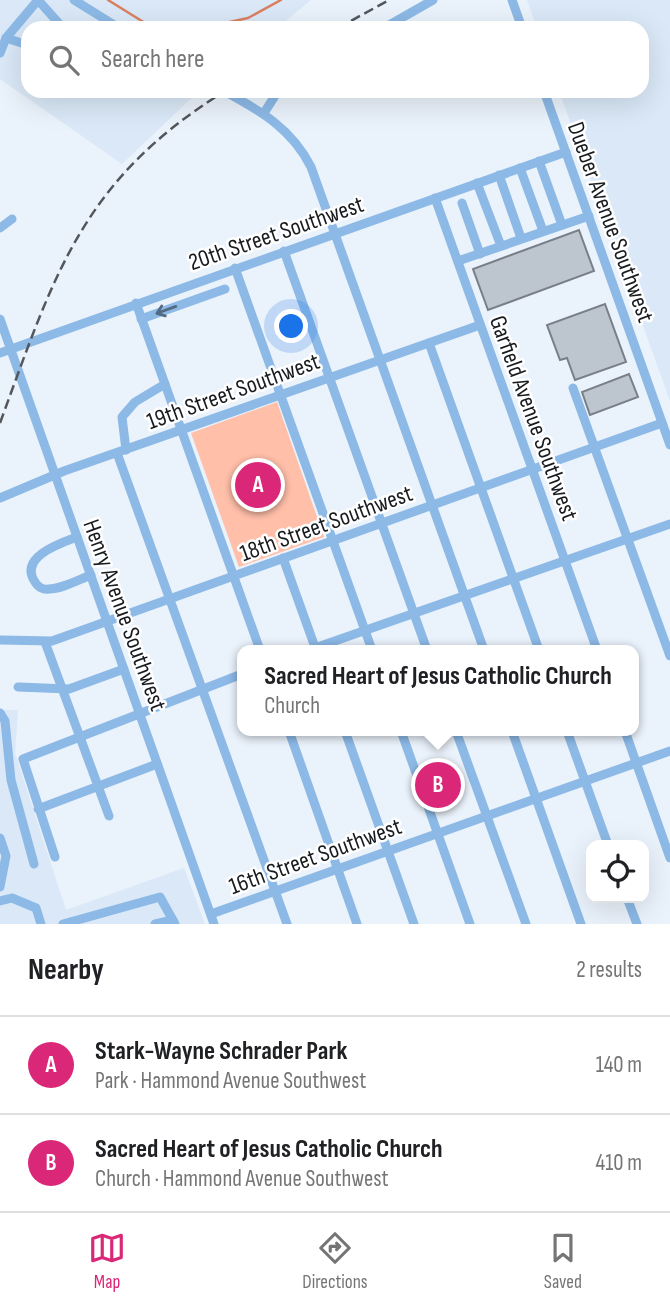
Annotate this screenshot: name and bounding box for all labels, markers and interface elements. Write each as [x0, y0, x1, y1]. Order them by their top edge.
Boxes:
search box [21, 21, 649, 98]
icon: search [45, 41, 83, 79]
text: Search here [101, 44, 204, 75]
street label: Dueber Avenue Southwest [561, 118, 660, 326]
street label: 20th Street Southwest [185, 190, 368, 277]
one-way arrow [156, 305, 178, 318]
your location [274, 309, 308, 343]
street label: Garfield Avenue Southwest [483, 312, 584, 525]
street label: 19th Street Southwest [143, 347, 324, 436]
pin: A [235, 459, 281, 511]
street label: 18th Street Southwest [236, 479, 416, 568]
street label: Henry Avenue Southwest [76, 516, 173, 715]
popup [237, 645, 639, 736]
text: Sacred Heart of Jesus Catholic Church [264, 661, 612, 692]
text: Church [264, 692, 320, 720]
pin: B [415, 759, 461, 811]
street label: 16th Street Southwest [225, 812, 405, 901]
map controls [586, 840, 649, 903]
button: locate [586, 840, 649, 903]
text: Nearby [28, 952, 104, 988]
text: 2 results [576, 956, 642, 984]
text: Stark-Wayne Schrader Park [95, 1036, 347, 1067]
text: A [46, 1051, 56, 1079]
text: 140 m [596, 1051, 642, 1079]
text: Park · Hammond Avenue Southwest [95, 1067, 366, 1095]
text: Sacred Heart of Jesus Catholic Church [95, 1134, 443, 1165]
text: B [46, 1149, 56, 1177]
text: 410 m [596, 1149, 642, 1177]
text: Church · Hammond Avenue Southwest [95, 1165, 389, 1193]
tab: Map [88, 1229, 126, 1294]
tab: Directions [302, 1229, 368, 1294]
tab: Saved [544, 1229, 582, 1294]

